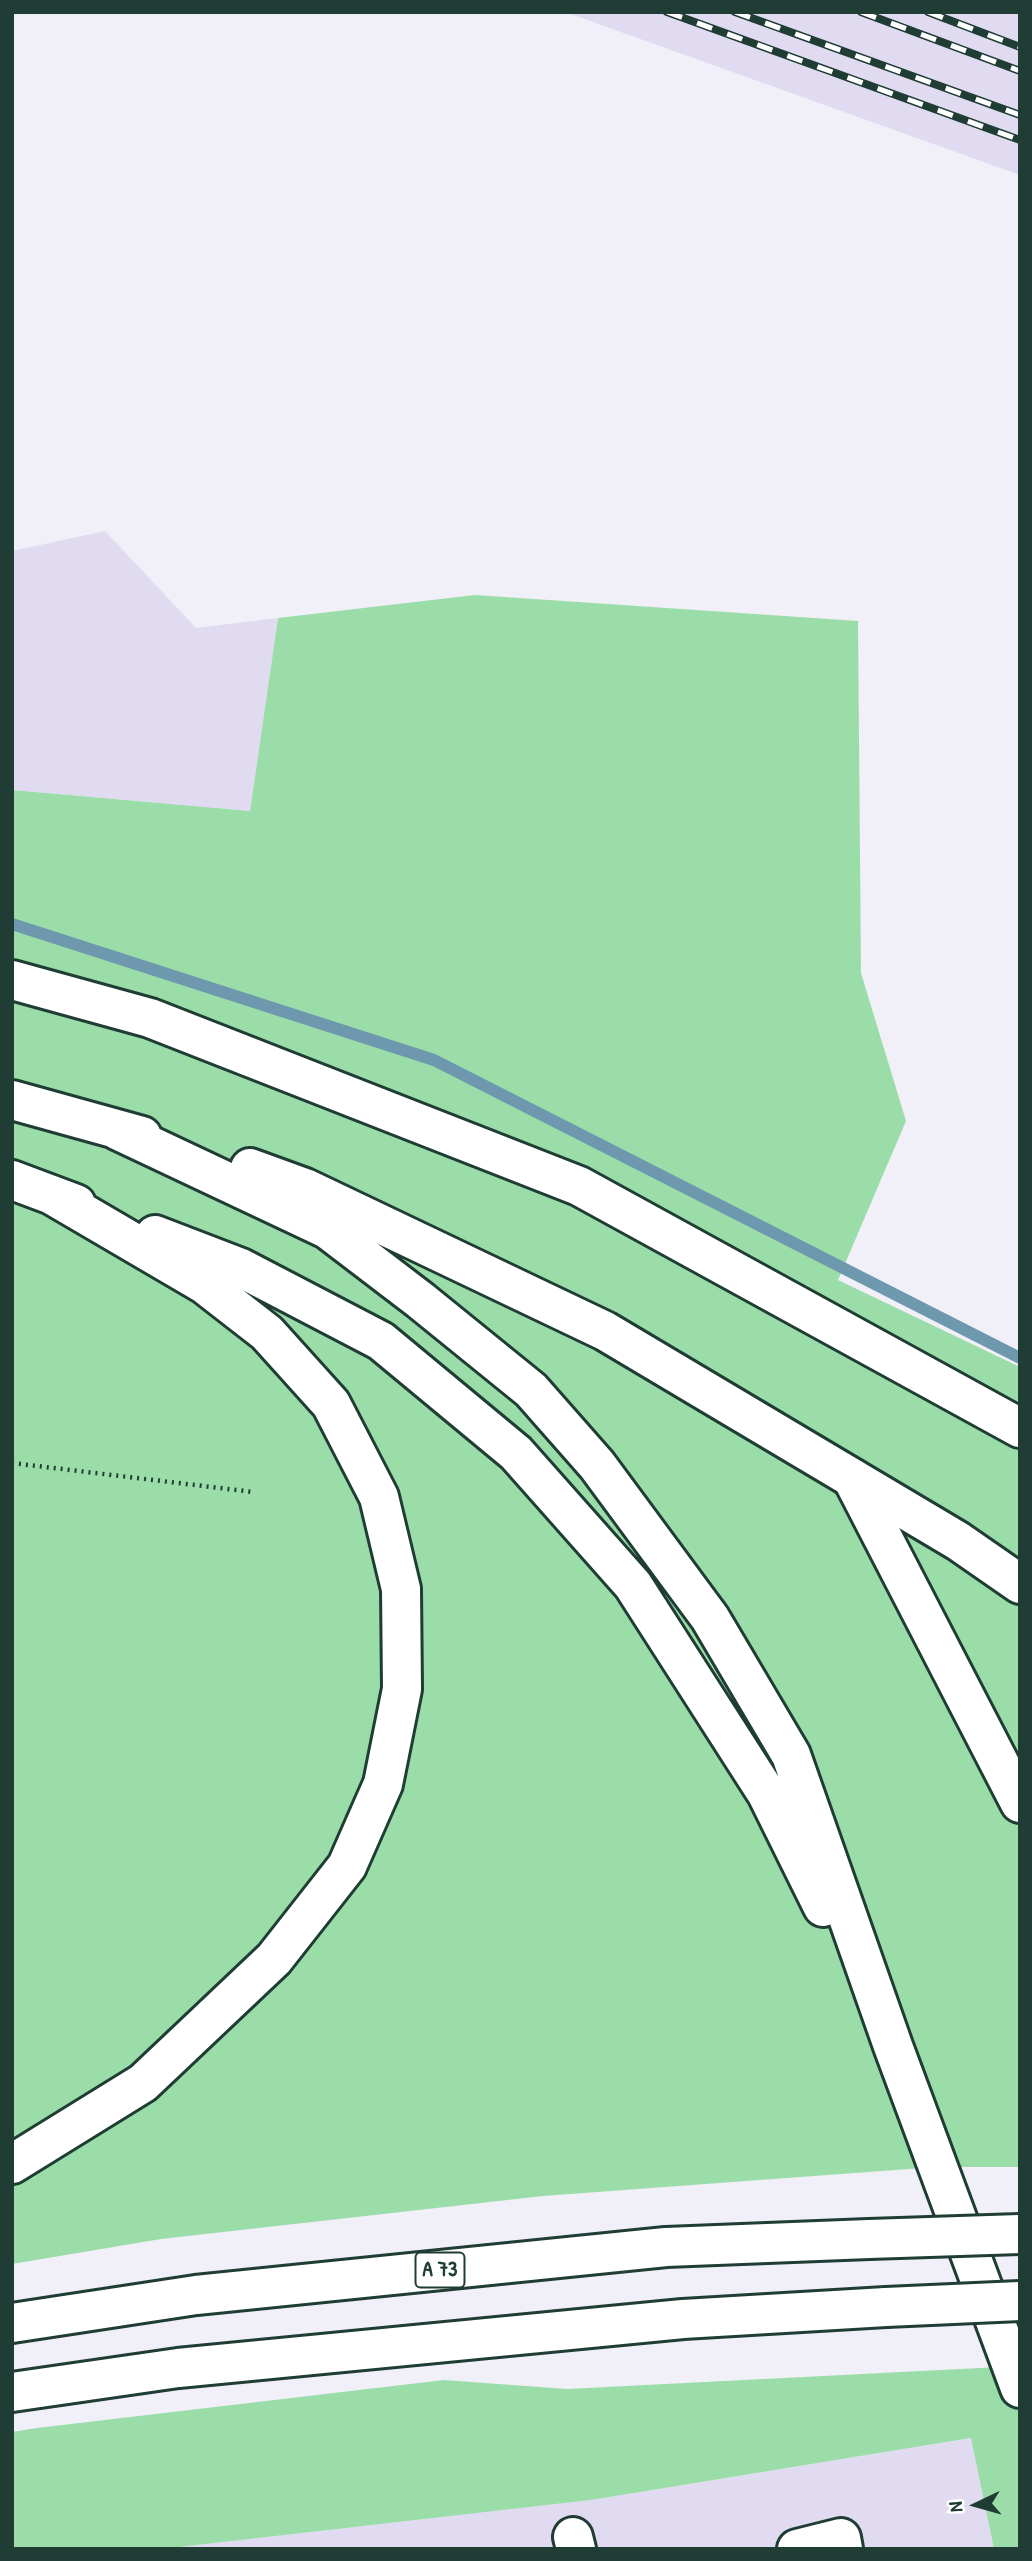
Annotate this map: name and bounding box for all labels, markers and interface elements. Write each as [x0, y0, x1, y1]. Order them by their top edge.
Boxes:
road number: A 73 [416, 2252, 464, 2288]
north arrow [941, 2470, 1011, 2540]
text: N [942, 2501, 968, 2513]

